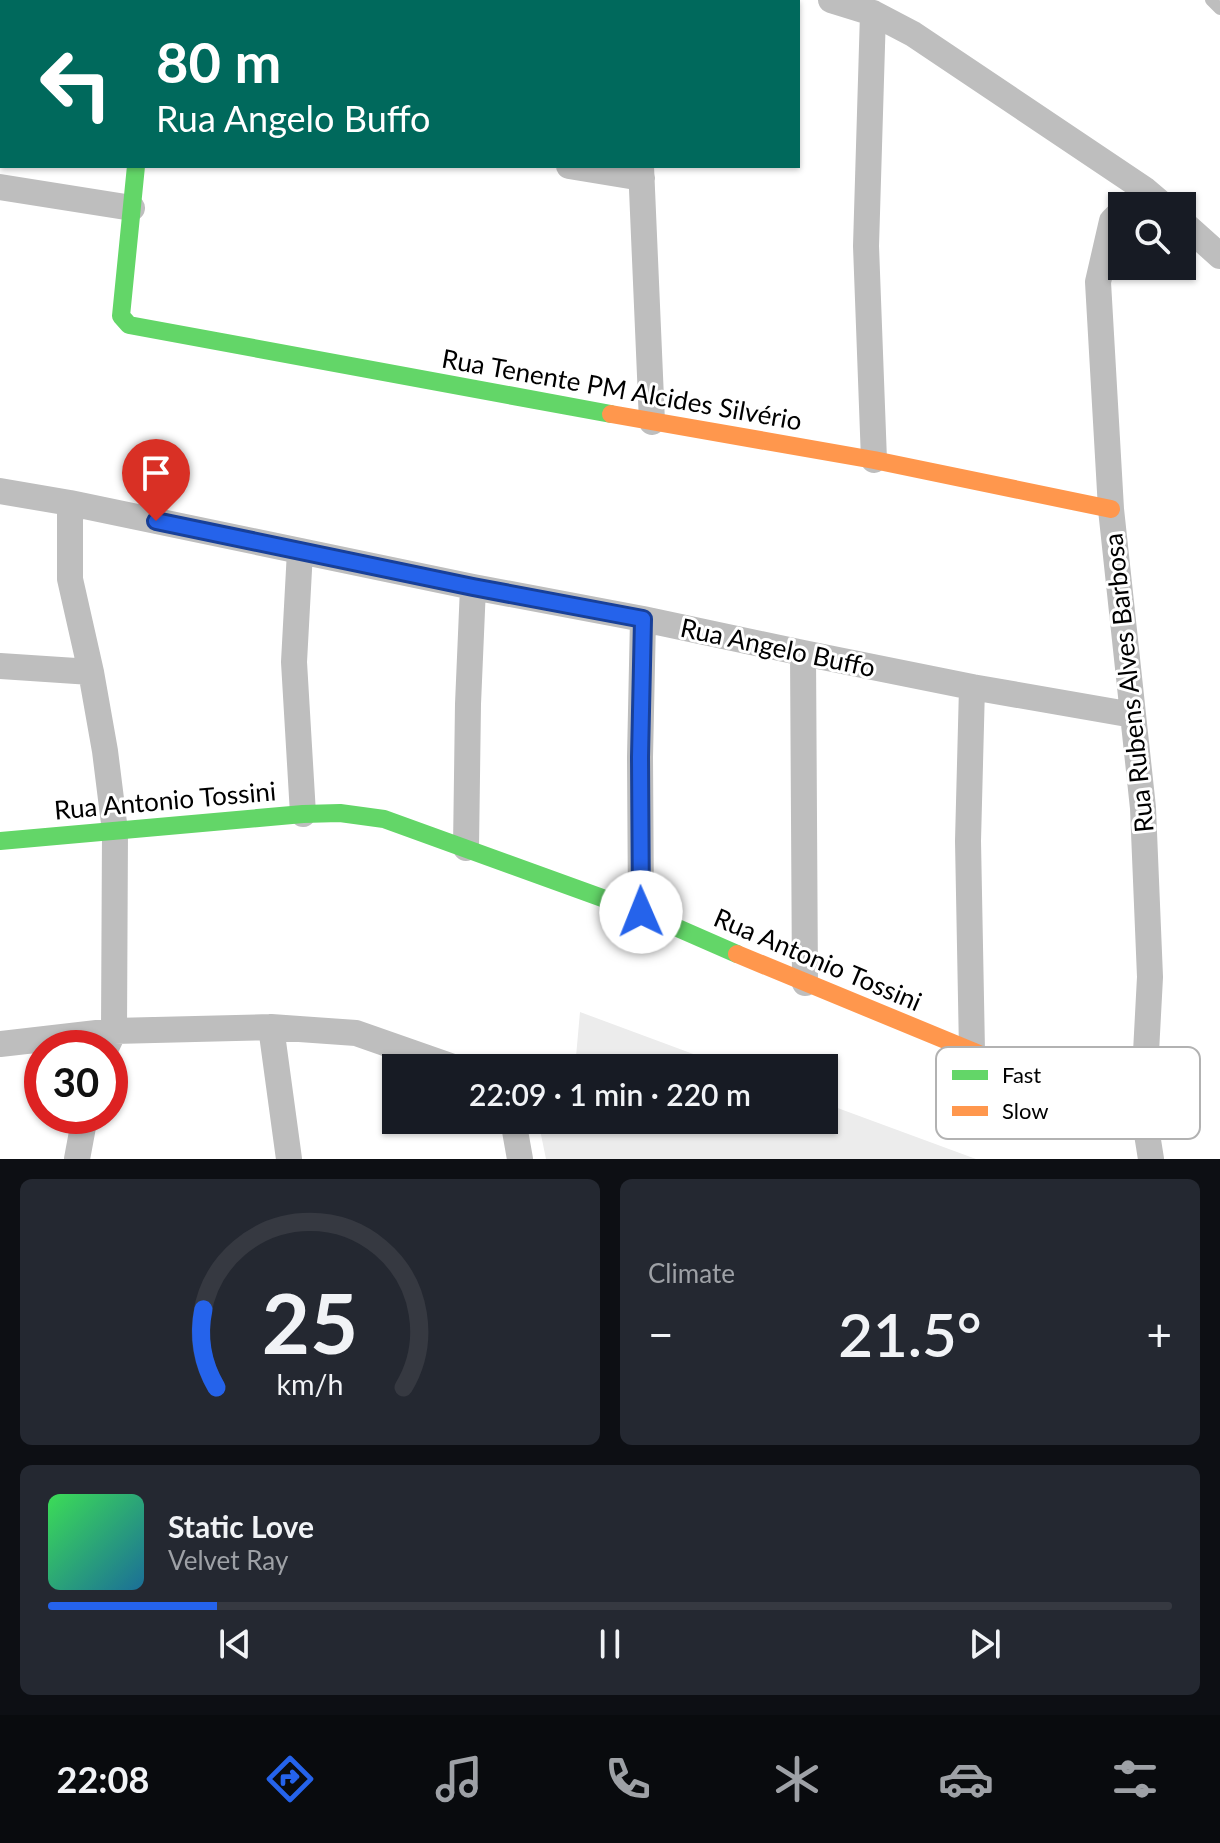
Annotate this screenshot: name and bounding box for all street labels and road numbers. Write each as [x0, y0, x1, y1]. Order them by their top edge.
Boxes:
street label: Rua Tenente PM Alcides Silvério [440, 342, 804, 436]
street label: Rua Rubens Alves Barbosa [1096, 532, 1160, 834]
street label: Rua Angelo Buffo [678, 611, 878, 683]
street label: Rua Antonio Tossini [53, 774, 277, 826]
street label: Rua Antonio Tossini [709, 901, 927, 1017]

